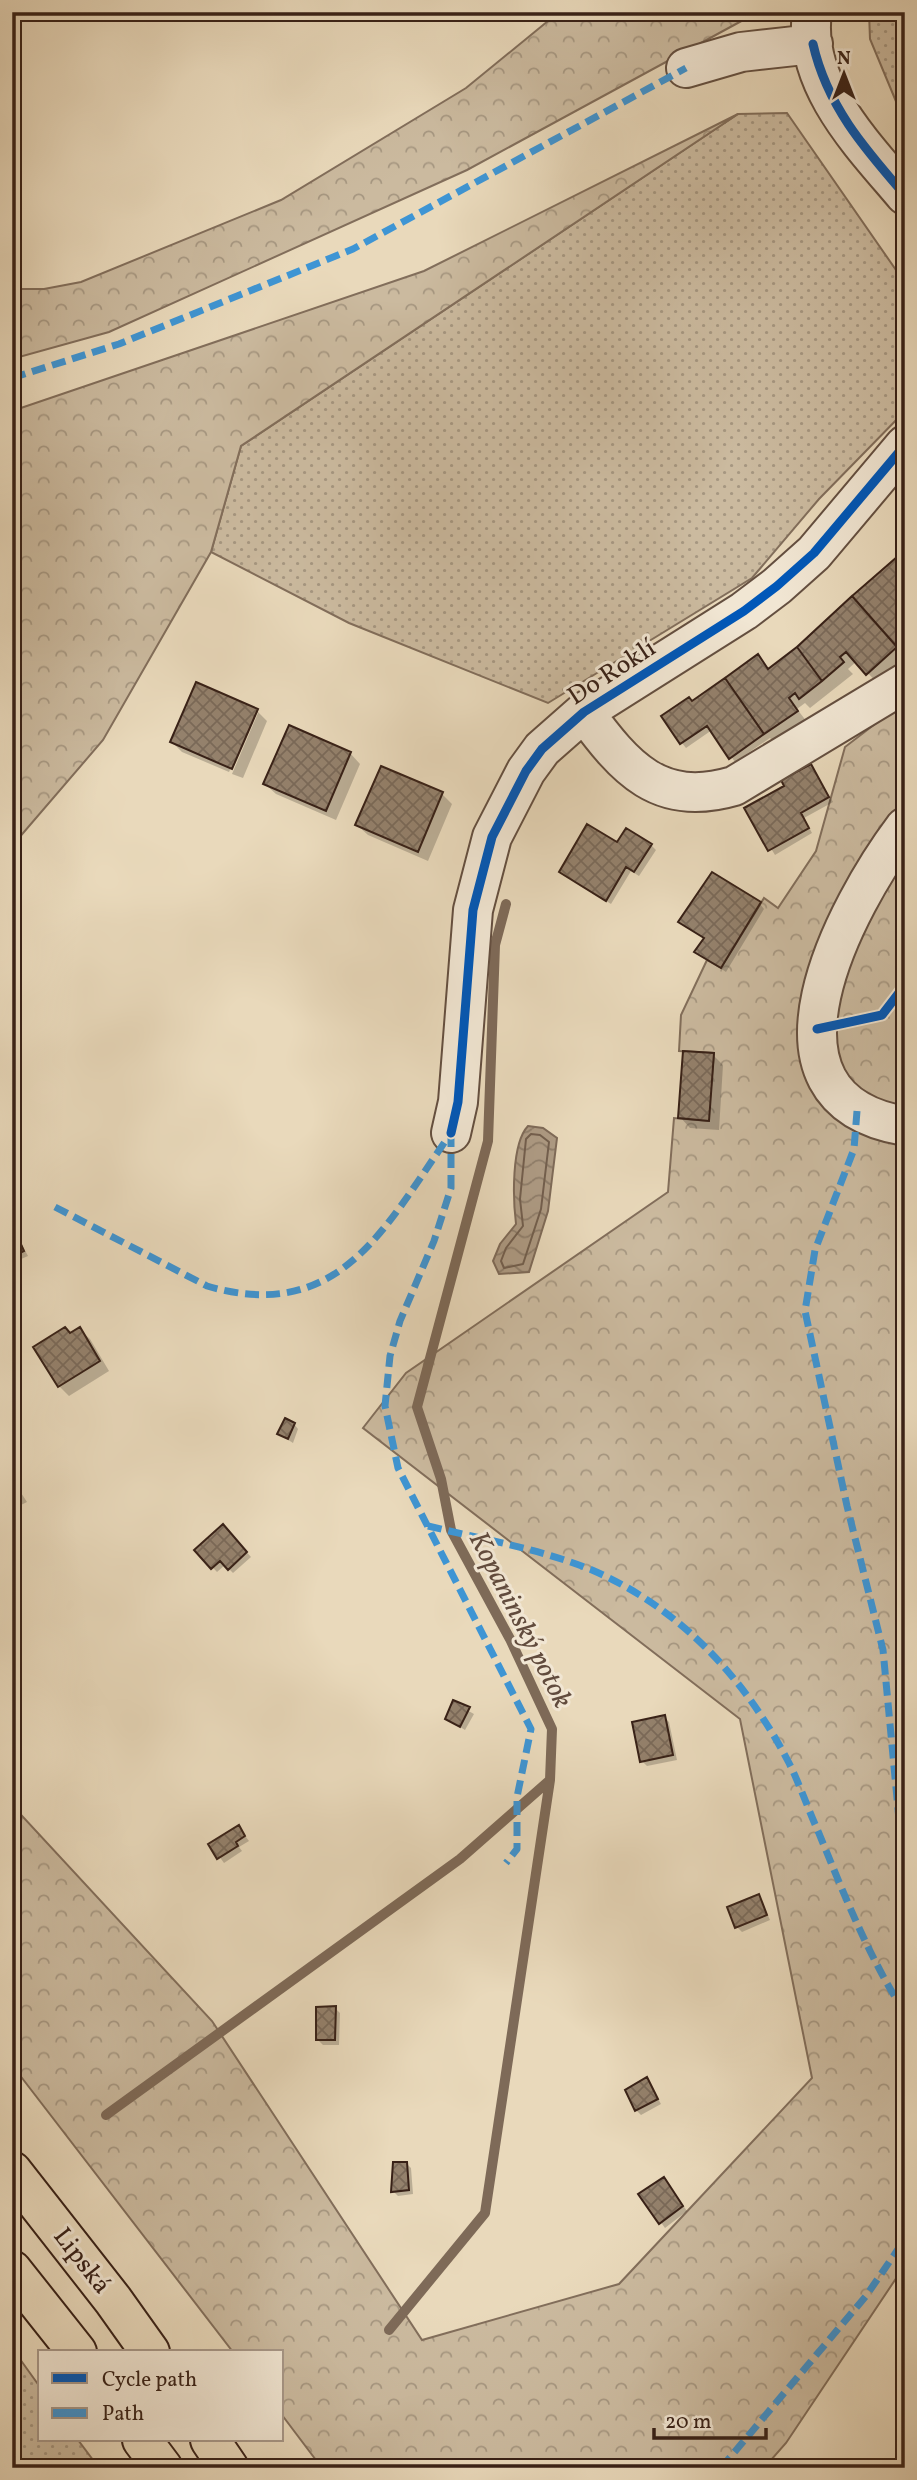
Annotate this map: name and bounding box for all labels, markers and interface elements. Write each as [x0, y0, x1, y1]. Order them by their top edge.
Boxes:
north arrow [808, 38, 878, 108]
text: N [837, 46, 851, 72]
street label: Do Roklí [561, 631, 663, 715]
water label: Kopaninský potok [458, 1525, 581, 1715]
street label: Lipská [44, 2220, 119, 2302]
legend [38, 2350, 284, 2442]
text: Cycle path [102, 2366, 197, 2395]
scale bar [654, 2396, 766, 2440]
text: Path [102, 2400, 144, 2429]
text: 20 m [665, 2408, 711, 2437]

